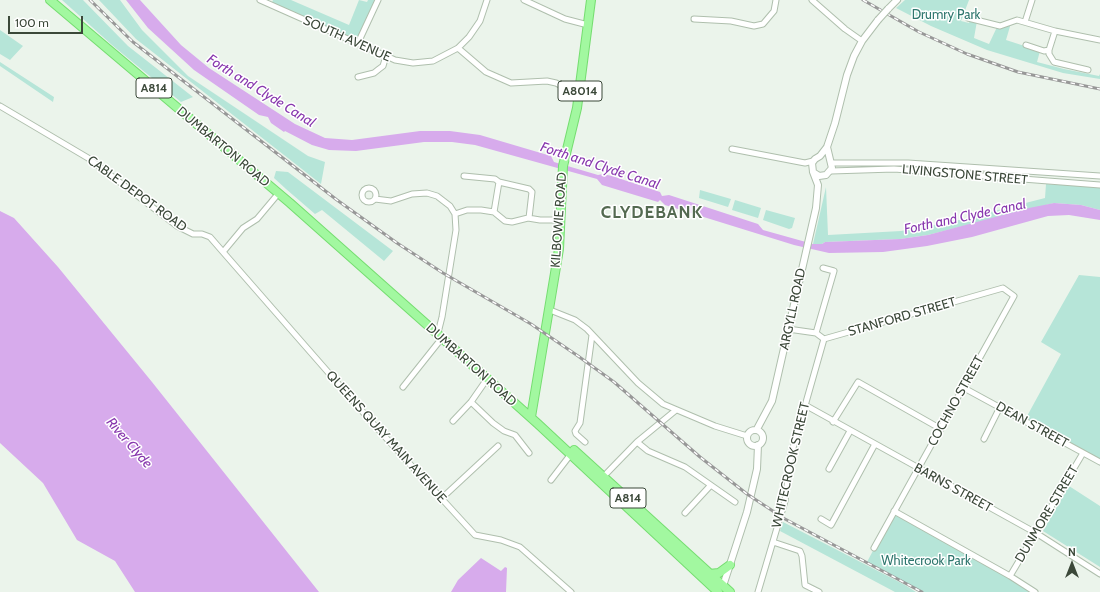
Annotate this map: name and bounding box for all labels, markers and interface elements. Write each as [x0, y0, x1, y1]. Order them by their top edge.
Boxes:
park label: Drumry Park [912, 7, 980, 23]
scale bar [10, 8, 85, 34]
street label: SOUTH AVENUE [301, 13, 393, 65]
text: 100 m [15, 15, 49, 30]
water label: Forth and Clyde Canal [204, 51, 318, 131]
road number: A814 [136, 78, 172, 98]
road number: A8014 [558, 81, 602, 101]
street label: DUMBARTON ROAD [173, 104, 273, 190]
water label: Forth and Clyde Canal [538, 139, 662, 193]
street label: CABLE DEPOT ROAD [84, 153, 190, 235]
street label: LIVINGSTONE STREET [901, 162, 1029, 188]
street label: KILBOWIE ROAD [548, 172, 570, 268]
water label: Forth and Clyde Canal [902, 196, 1028, 238]
district label: CLYDEBANK [601, 203, 703, 223]
street label: ARGYLL ROAD [777, 267, 809, 351]
street label: STANFORD STREET [846, 294, 958, 340]
street label: DUMBARTON ROAD [422, 320, 520, 410]
street label: COCHNO STREET [925, 353, 987, 449]
street label: QUEENS QUAY MAIN AVENUE [323, 368, 449, 506]
street label: DEAN STREET [993, 399, 1071, 451]
street label: WHITECROOK STREET [769, 401, 813, 529]
water label: River Clyde [102, 414, 156, 472]
street label: BARNS STREET [911, 460, 995, 516]
street label: DUNMORE STREET [1012, 463, 1082, 565]
road number: A814 [610, 488, 646, 508]
north arrow [1052, 544, 1092, 584]
park label: Whitecrook Park [881, 553, 971, 569]

